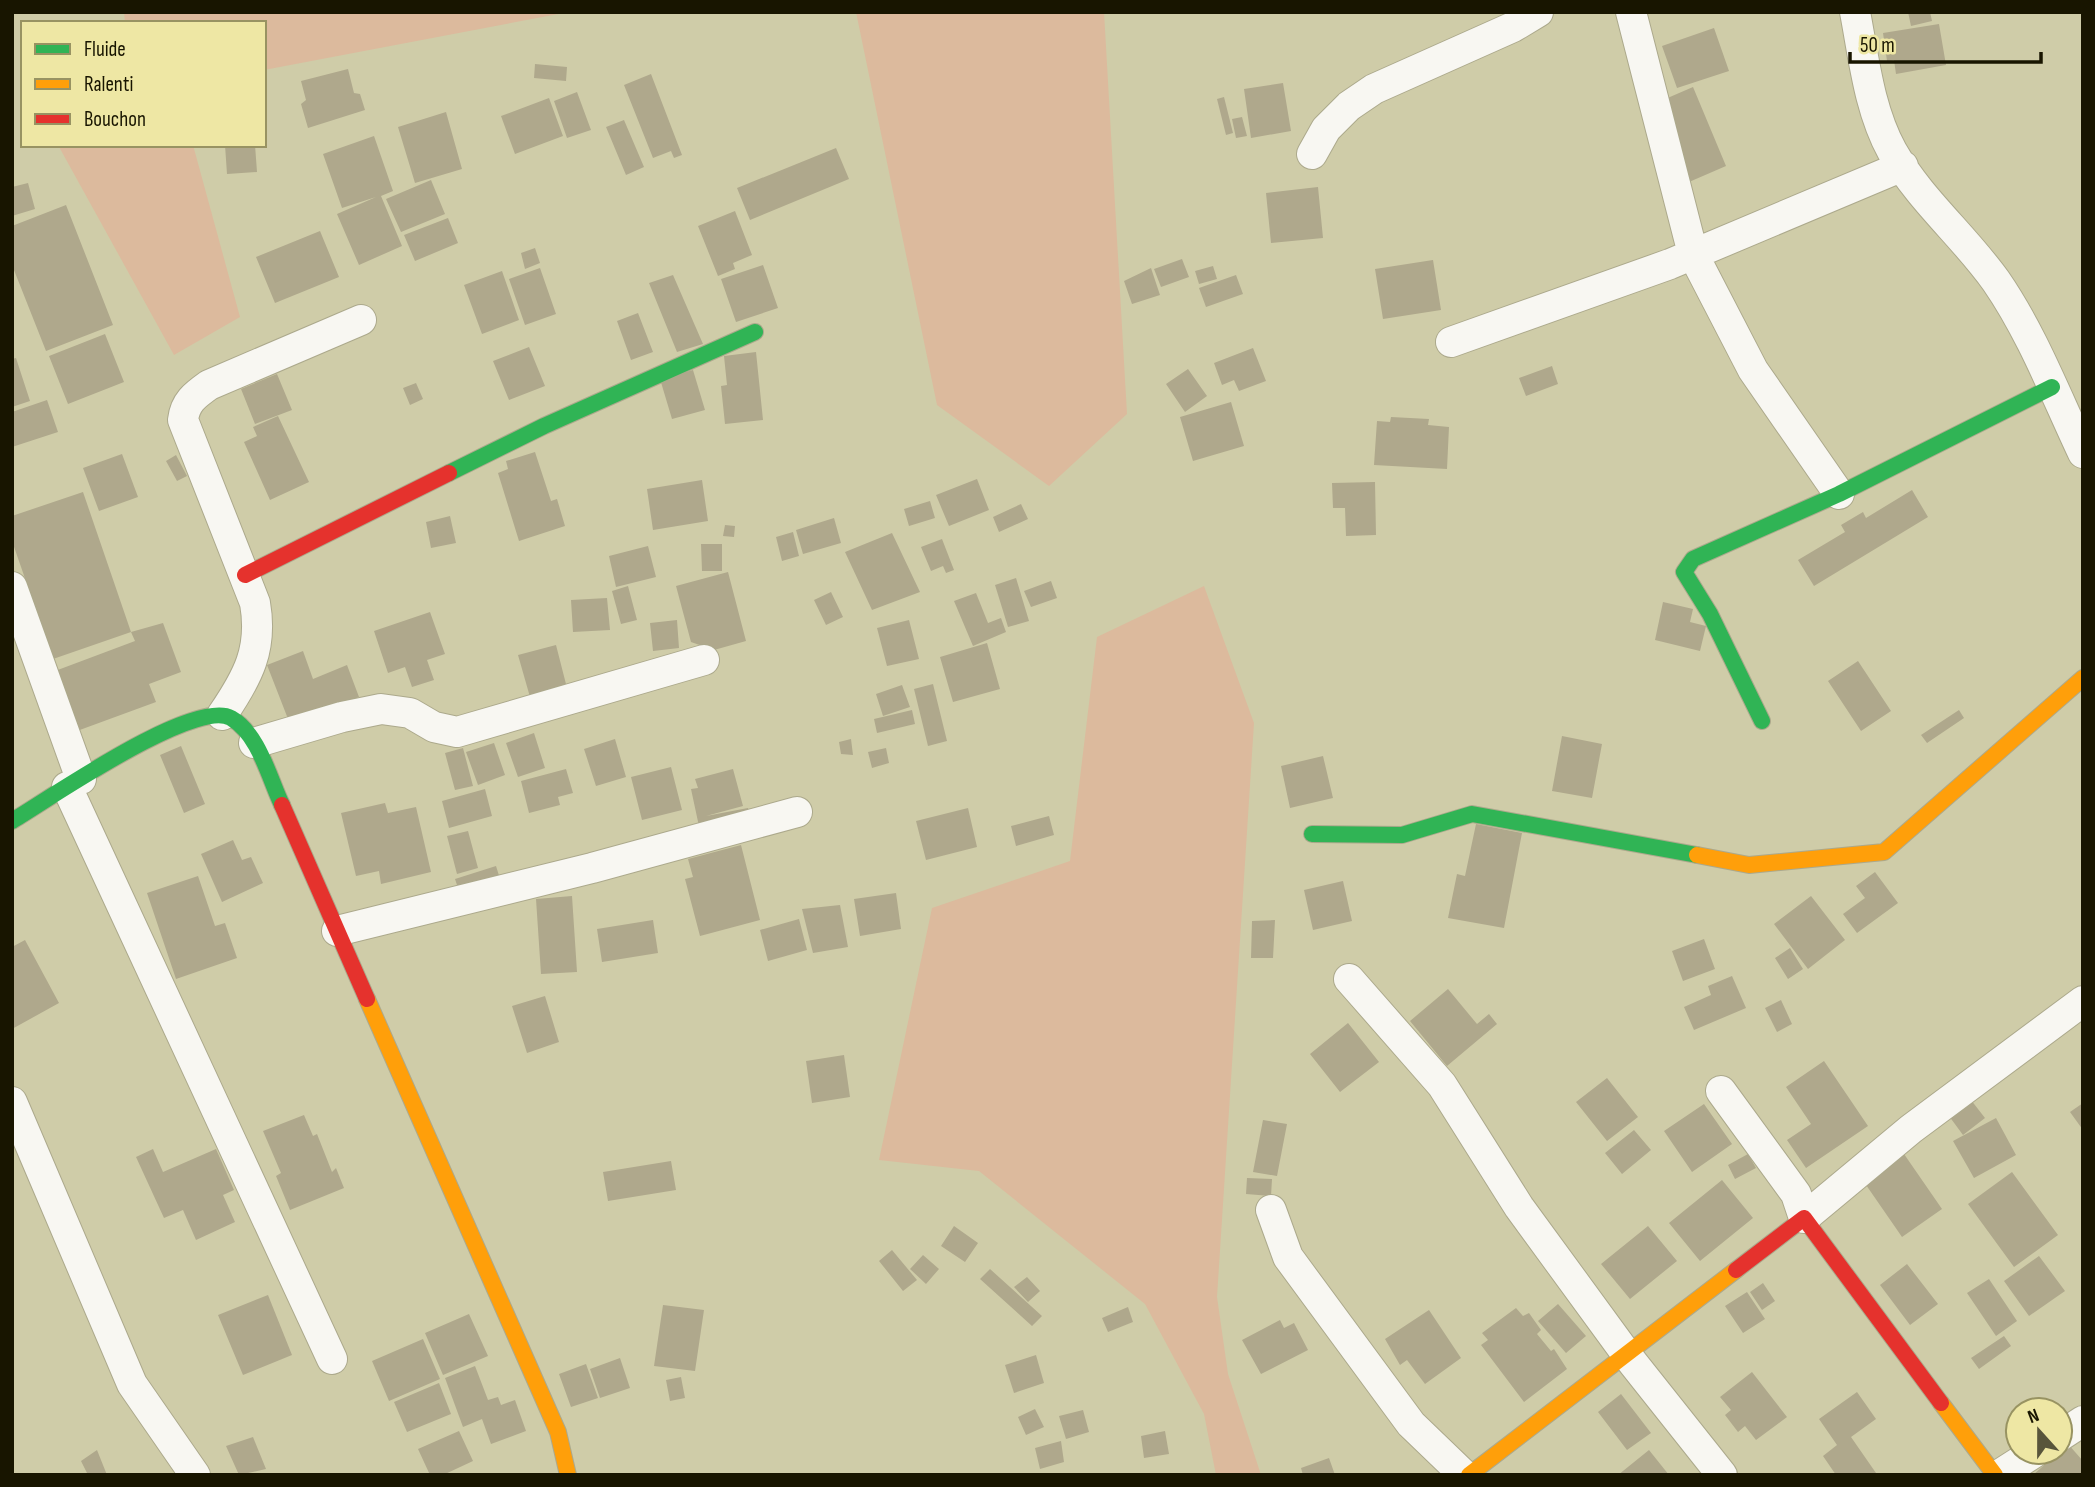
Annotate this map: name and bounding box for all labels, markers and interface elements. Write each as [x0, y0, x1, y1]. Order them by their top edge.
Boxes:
legend [21, 21, 266, 147]
scale bar [1850, 21, 2041, 65]
text: 50 m [1860, 33, 1895, 58]
text: Fluide [84, 37, 126, 62]
text: Ralenti [84, 72, 133, 97]
text: Bouchon [84, 107, 146, 132]
north arrow [2004, 1396, 2074, 1466]
text: N [2025, 1404, 2042, 1429]

